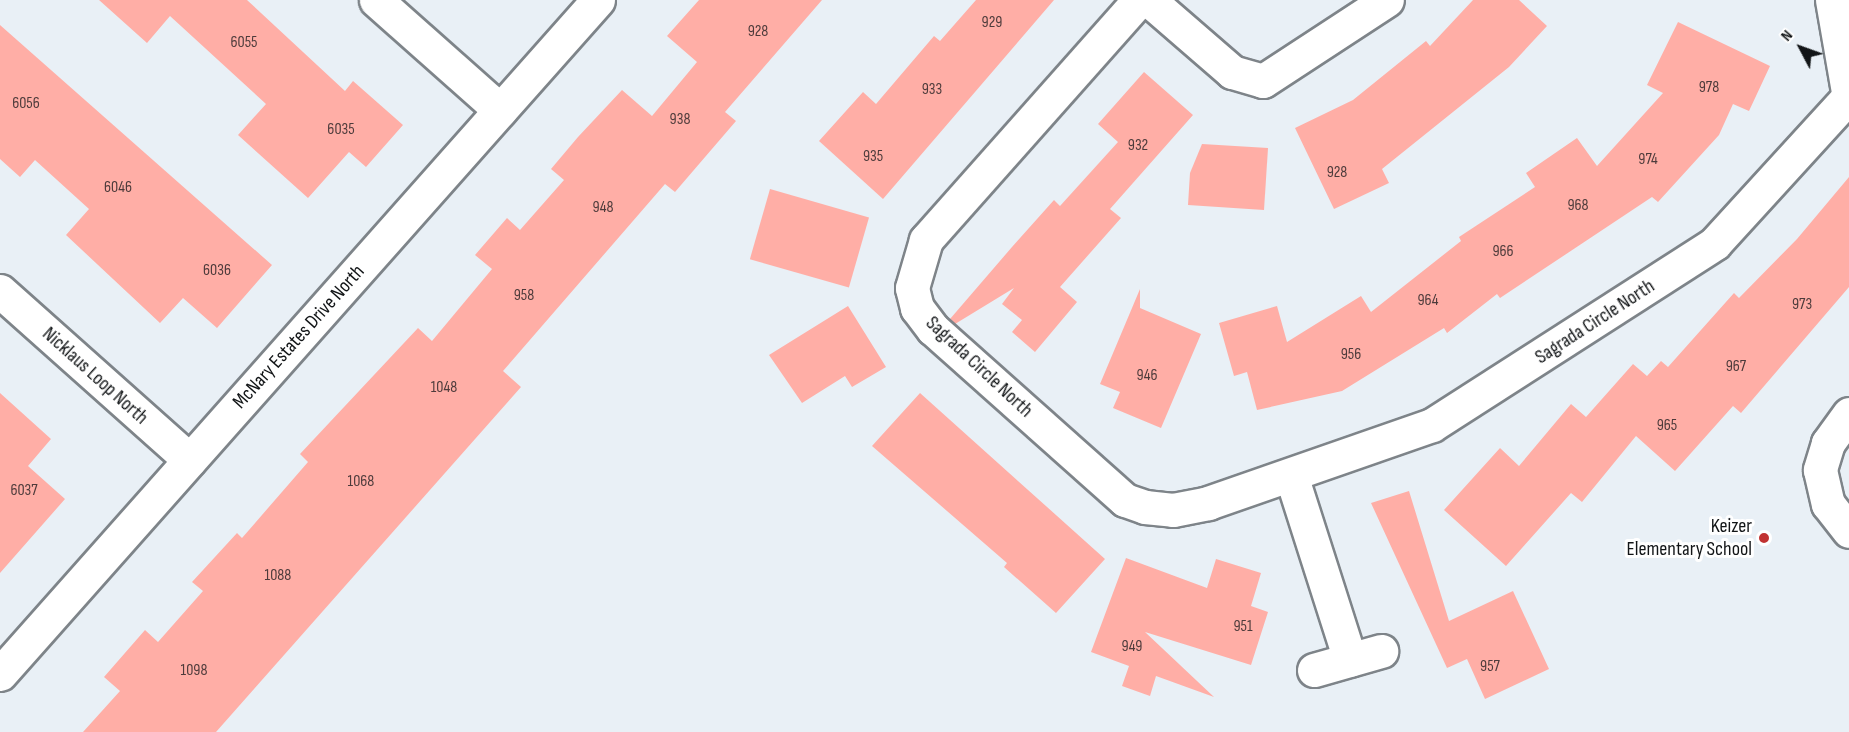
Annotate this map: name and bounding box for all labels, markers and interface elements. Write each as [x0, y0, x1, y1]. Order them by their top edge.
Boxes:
house number: 929 [982, 13, 1002, 33]
north arrow [1771, 18, 1831, 78]
house number: 928 [748, 22, 768, 42]
text: N [1777, 26, 1797, 45]
house number: 6055 [231, 33, 257, 53]
house number: 978 [1699, 78, 1719, 98]
house number: 933 [922, 80, 942, 100]
house number: 6056 [12, 94, 40, 114]
house number: 938 [670, 110, 690, 130]
house number: 6035 [327, 120, 355, 140]
house number: 932 [1128, 136, 1148, 156]
house number: 935 [863, 147, 883, 167]
house number: 974 [1638, 150, 1658, 170]
house number: 928 [1327, 163, 1347, 183]
house number: 6046 [104, 178, 132, 198]
house number: 968 [1567, 196, 1589, 216]
house number: 948 [593, 198, 613, 218]
house number: 966 [1492, 242, 1514, 262]
street label: McNary Estates Drive North [228, 260, 370, 414]
house number: 6036 [203, 261, 231, 281]
street label: Sagrada Circle North [1531, 274, 1659, 370]
house number: 958 [514, 286, 534, 306]
house number: 964 [1417, 291, 1439, 311]
house number: 973 [1792, 295, 1812, 315]
street label: Sagrada Circle North [921, 311, 1037, 423]
street label: Nicklaus Loop North [37, 322, 153, 430]
house number: 956 [1341, 345, 1361, 365]
house number: 967 [1726, 357, 1746, 377]
house number: 946 [1137, 366, 1157, 386]
house number: 1048 [431, 378, 457, 398]
house number: 965 [1657, 416, 1677, 436]
house number: 1068 [348, 472, 374, 492]
house number: 6037 [10, 481, 38, 501]
place label: Keizer Elementary School [1626, 514, 1752, 561]
marker: Keizer Elementary School [1757, 531, 1771, 545]
house number: 1088 [265, 566, 291, 586]
house number: 951 [1233, 617, 1253, 637]
house number: 949 [1122, 637, 1142, 657]
house number: 957 [1480, 657, 1500, 677]
house number: 1098 [181, 661, 207, 681]

